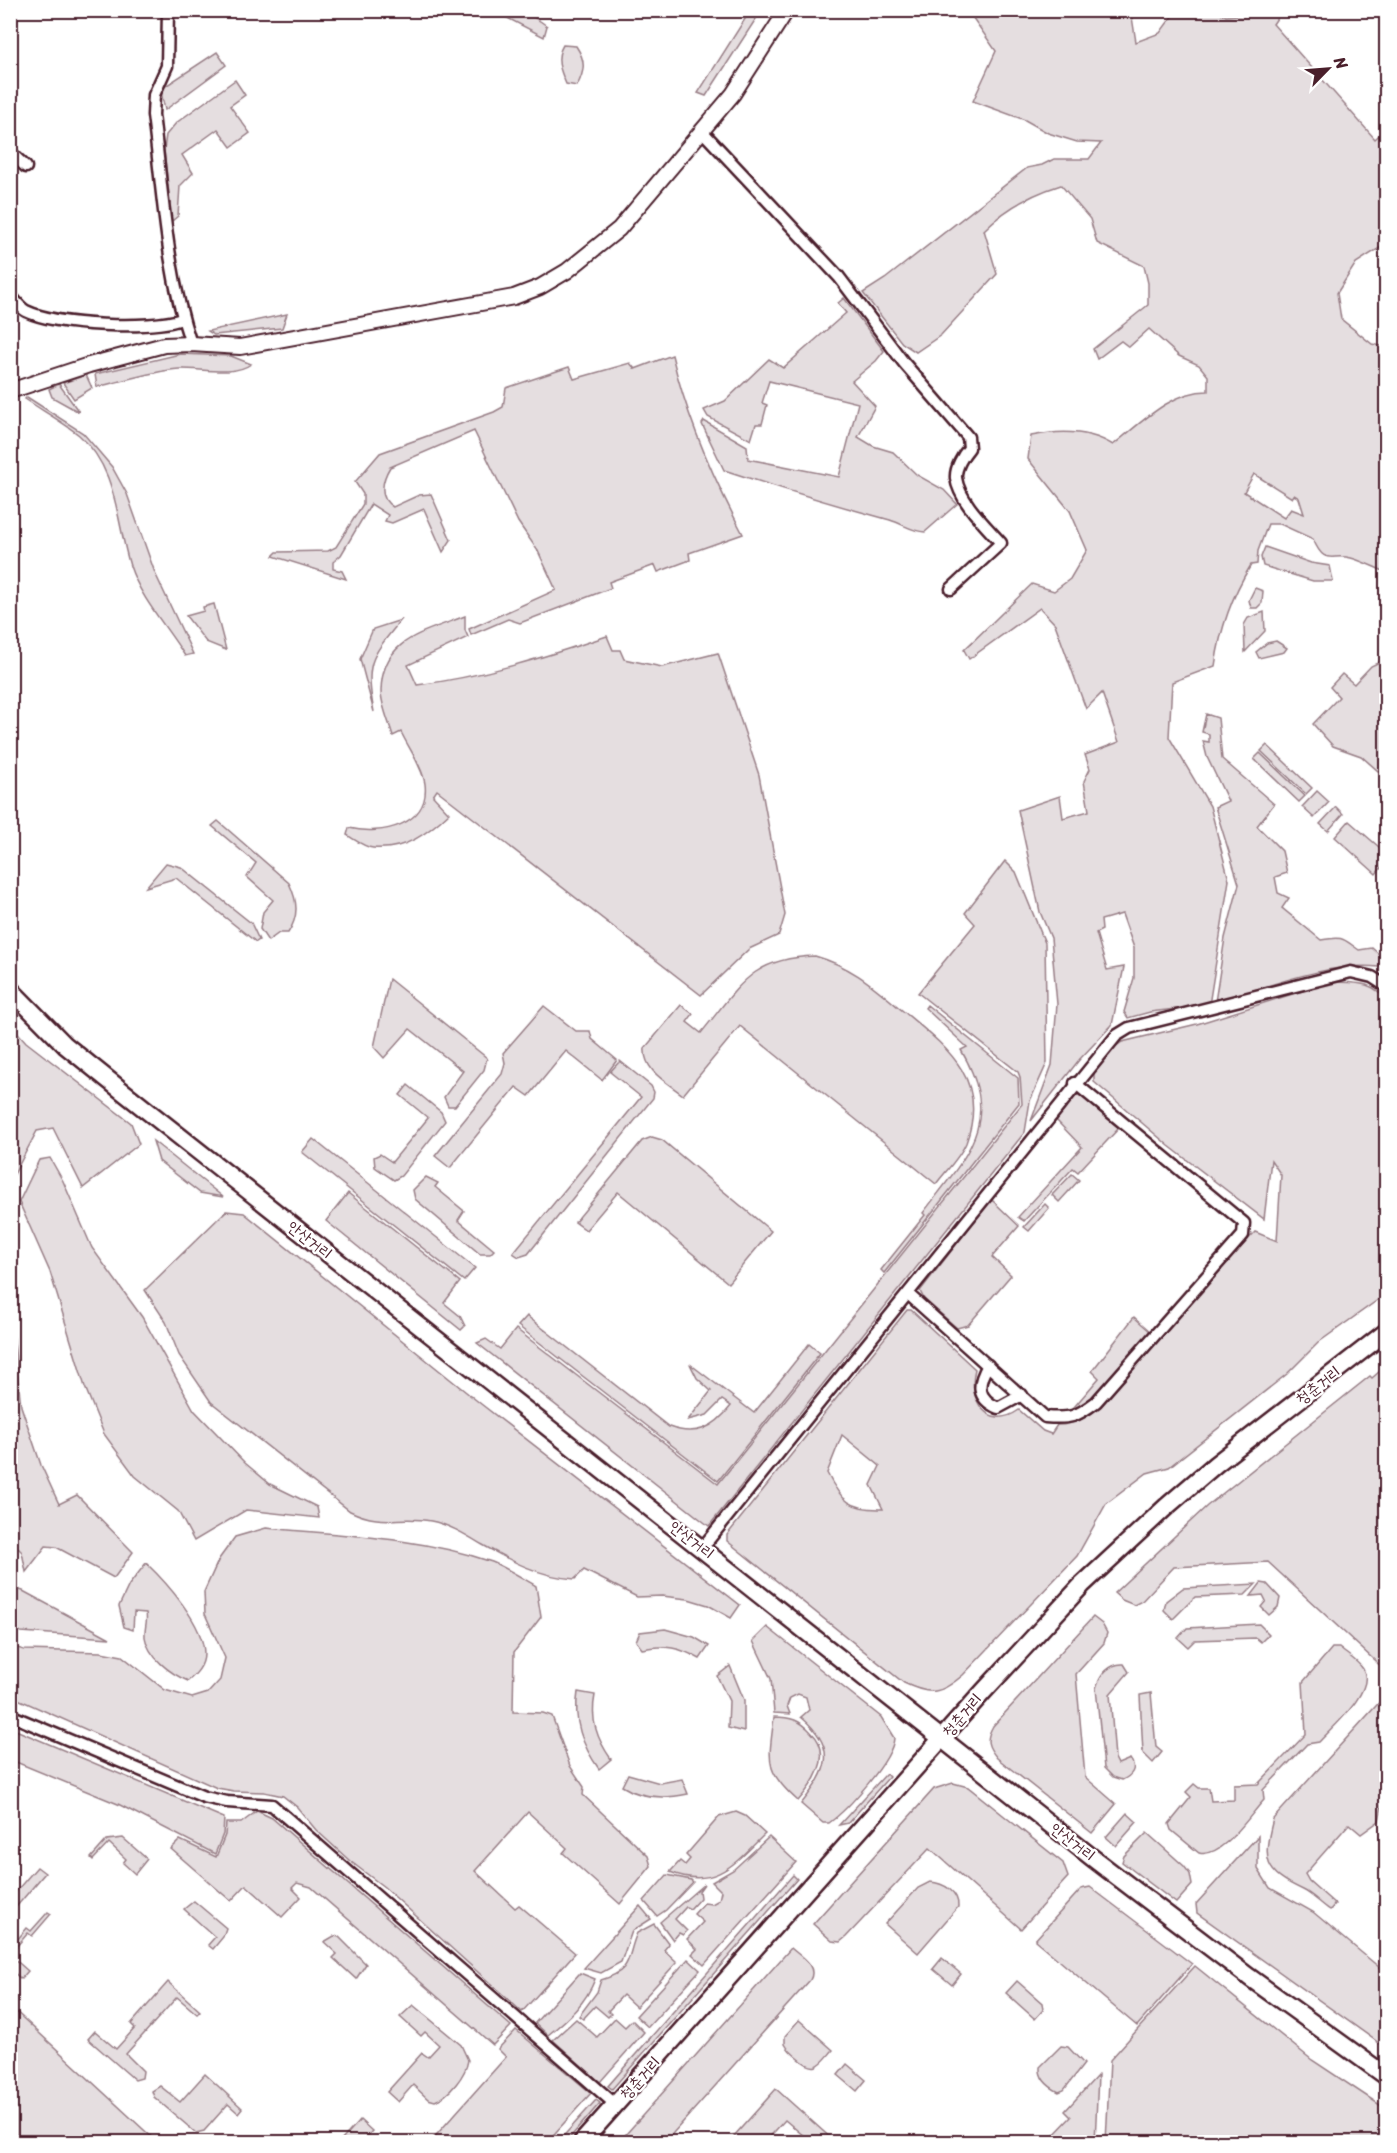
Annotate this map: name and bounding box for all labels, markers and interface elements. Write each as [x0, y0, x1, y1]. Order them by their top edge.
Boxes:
north arrow [1298, 39, 1358, 99]
text: N [1325, 51, 1357, 75]
street label: 안산거리 [281, 1213, 339, 1267]
street label: 청춘거리 [1289, 1358, 1347, 1412]
street label: 안산거리 [663, 1513, 721, 1567]
street label: 청춘거리 [934, 1686, 990, 1744]
street label: 안산거리 [1044, 1815, 1102, 1869]
street label: 청춘거리 [612, 2049, 668, 2107]

